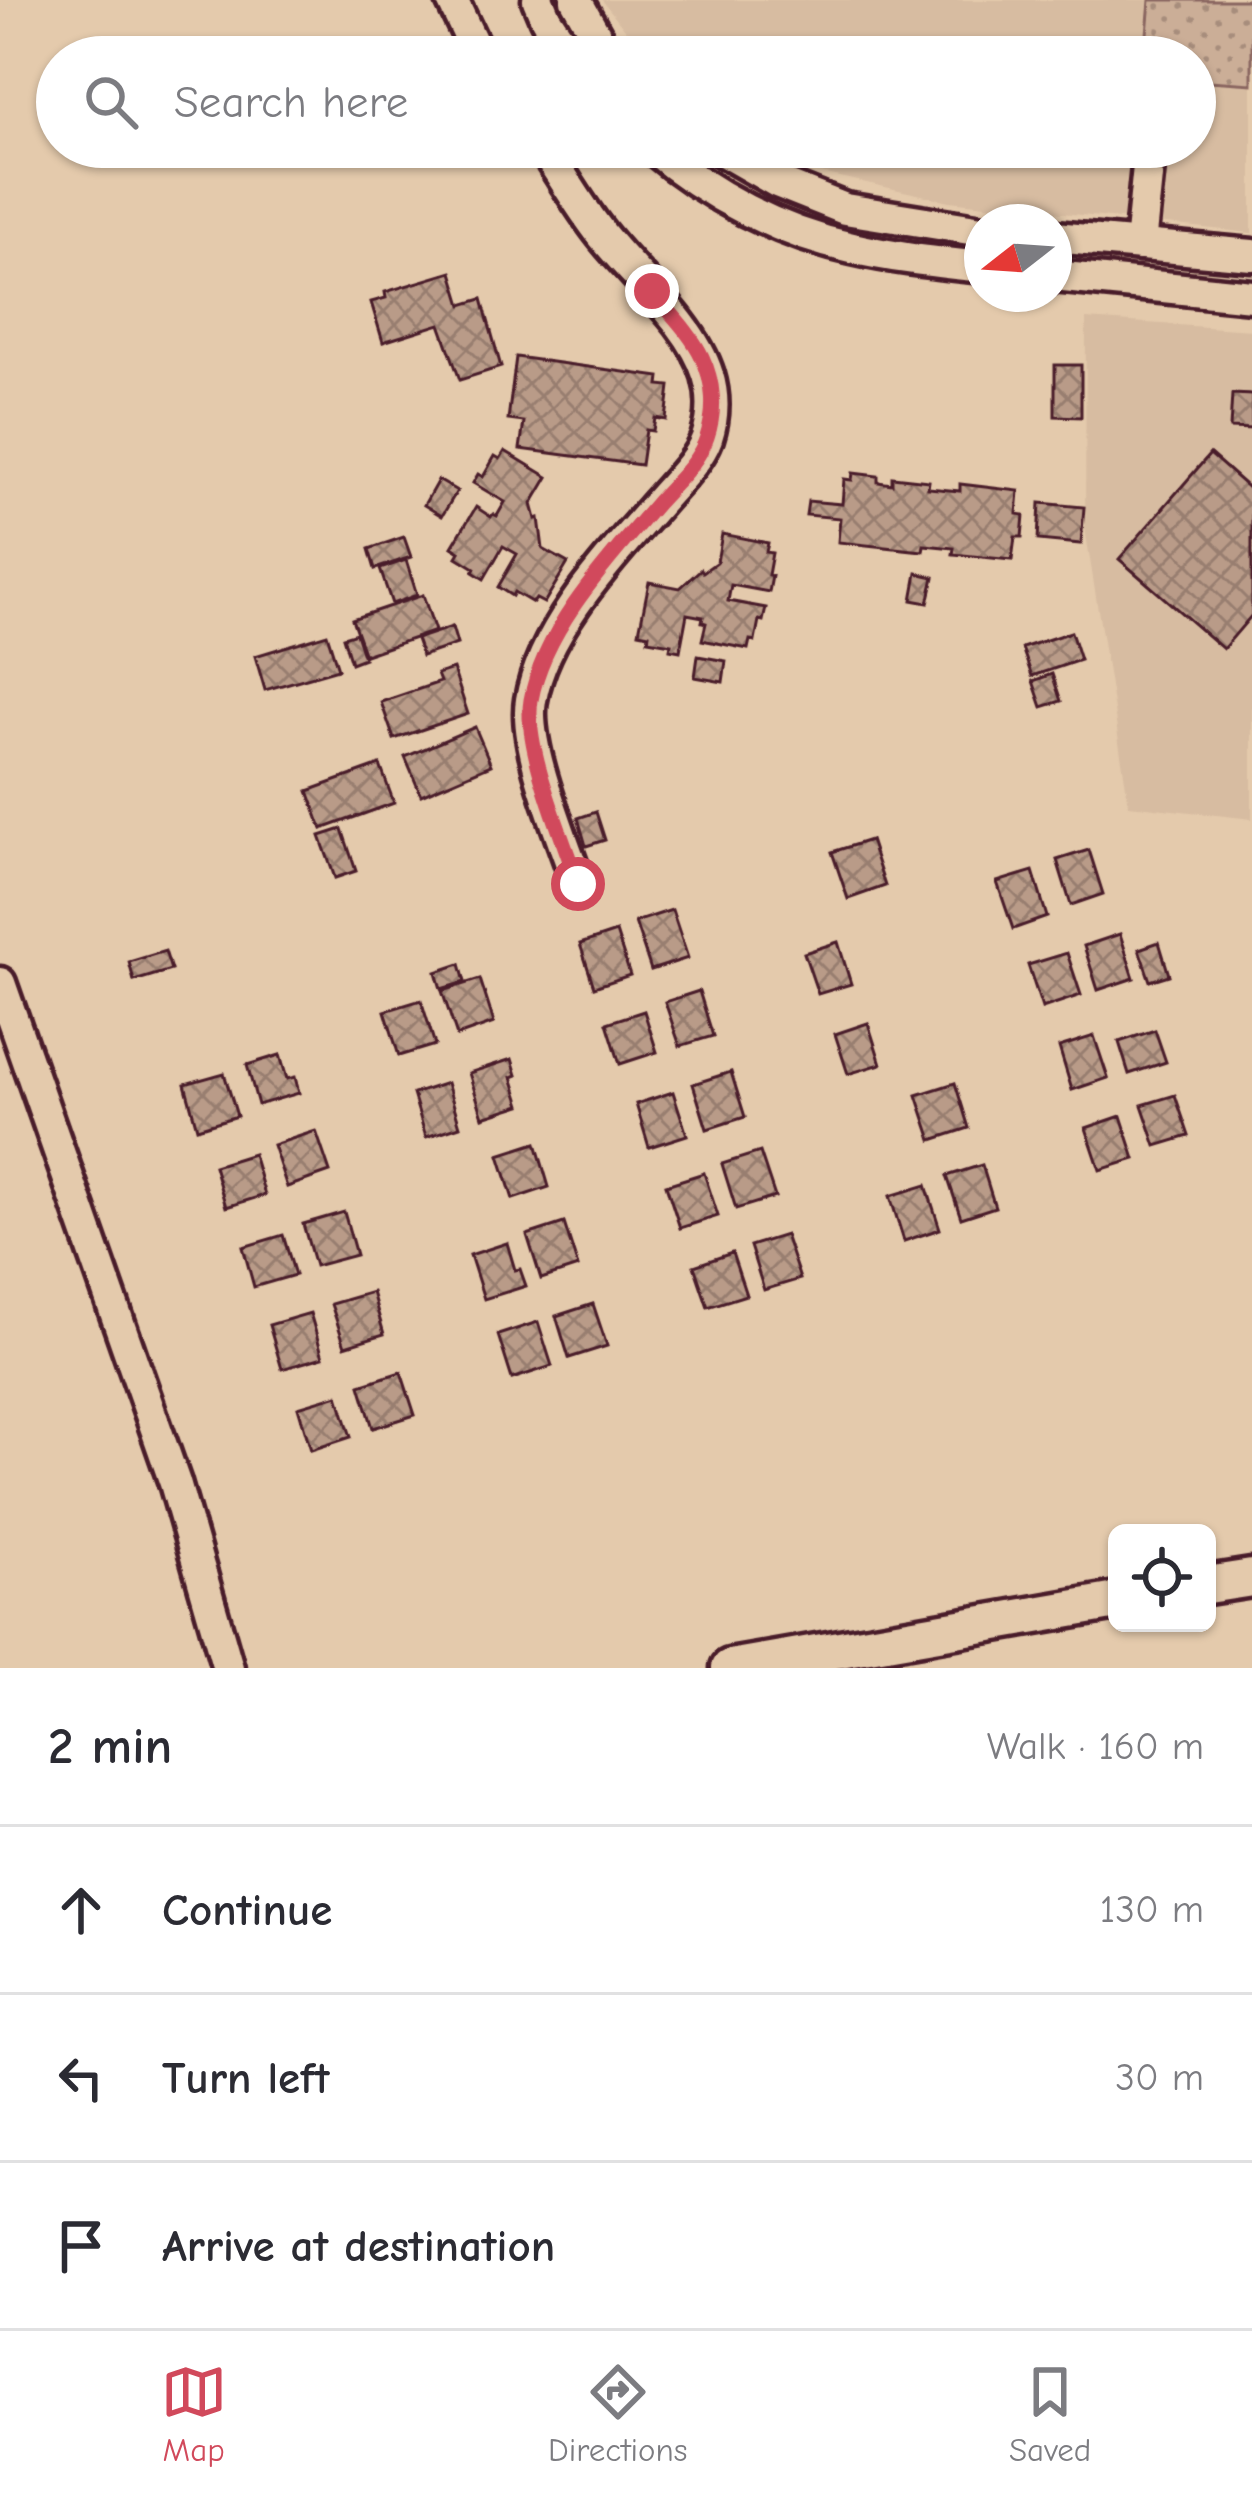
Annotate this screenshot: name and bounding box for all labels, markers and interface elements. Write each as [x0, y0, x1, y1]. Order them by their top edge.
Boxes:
search box [36, 36, 1216, 168]
icon: search [78, 69, 144, 135]
text: Search here [174, 76, 408, 128]
north arrow [964, 204, 1072, 312]
route end [625, 264, 679, 318]
route start [551, 857, 605, 911]
map controls [1108, 1524, 1216, 1632]
button: locate [1108, 1524, 1216, 1632]
text: 2 min [48, 1717, 172, 1776]
text: Walk · 160 m [987, 1724, 1204, 1769]
icon: ahead [48, 1877, 114, 1943]
text: Continue [162, 1884, 332, 1936]
text: 130 m [1100, 1887, 1204, 1932]
icon: left [48, 2045, 114, 2111]
text: Turn left [162, 2052, 329, 2104]
text: 30 m [1115, 2055, 1204, 2100]
icon: arrive [48, 2213, 114, 2279]
text: Arrive at destination [162, 2220, 555, 2272]
tab: Map [161, 2359, 227, 2469]
tab: Directions [548, 2359, 688, 2469]
tab: Saved [1009, 2359, 1091, 2469]

